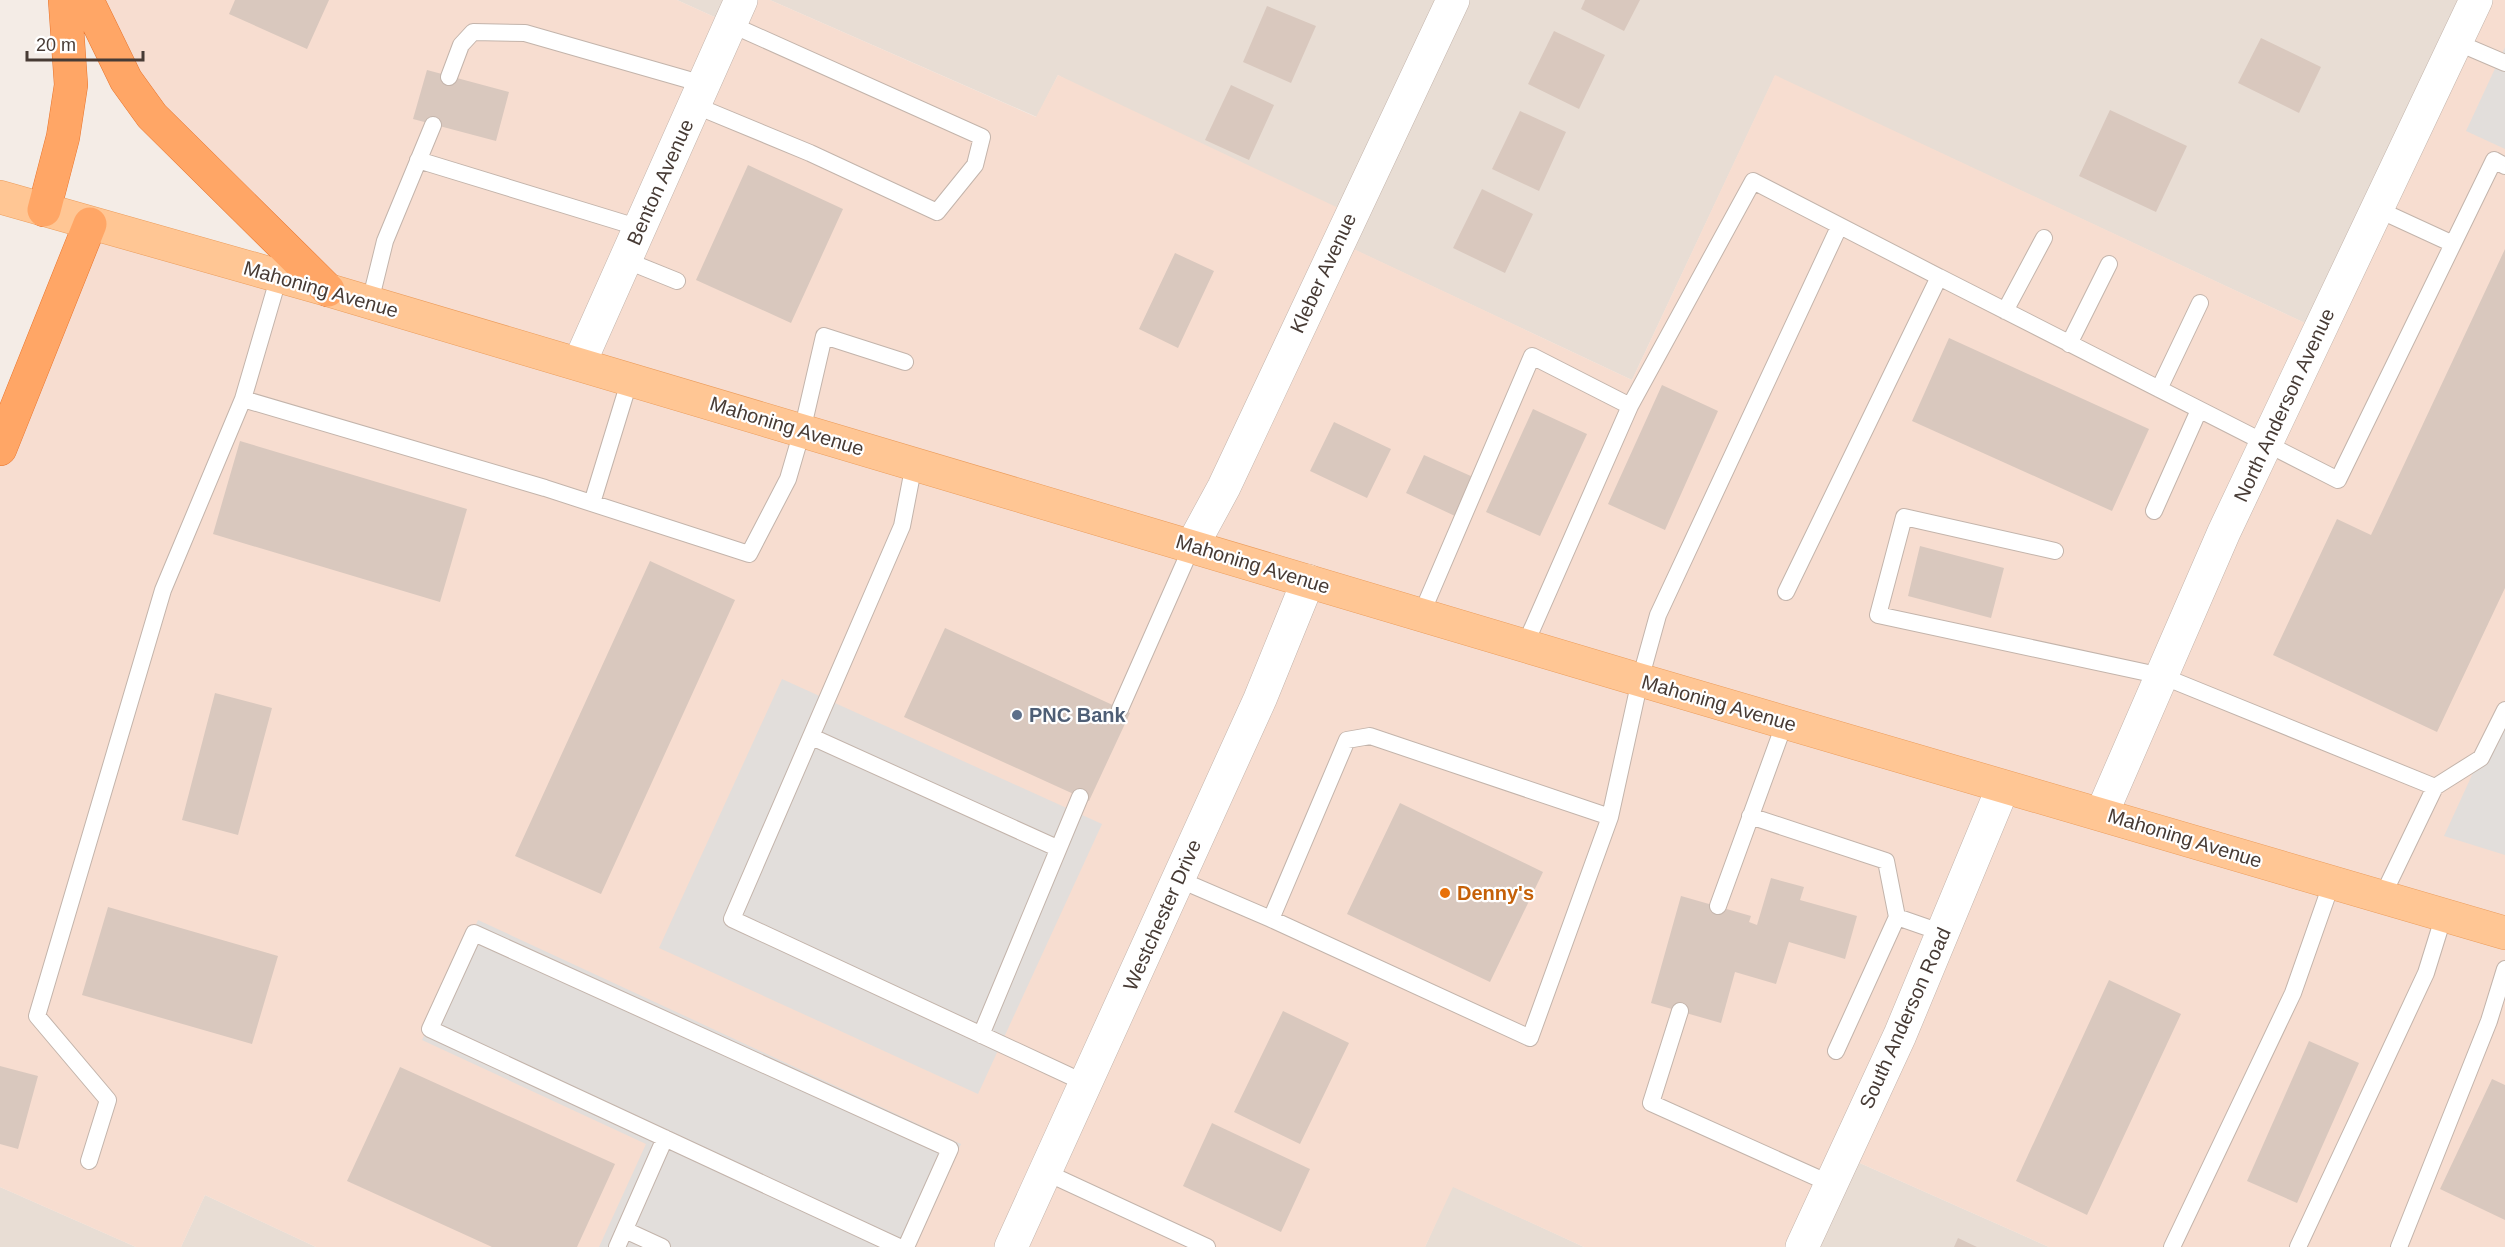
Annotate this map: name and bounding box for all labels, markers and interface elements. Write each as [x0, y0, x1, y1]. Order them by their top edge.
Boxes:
scale bar [27, 24, 142, 62]
text: 20 m [36, 35, 76, 55]
street label: Benton Avenue [622, 116, 698, 248]
street label: Kleber Avenue [1286, 210, 1360, 336]
street label: Mahoning Avenue [241, 256, 401, 322]
street label: North Anderson Avenue [2229, 305, 2339, 505]
street label: Mahoning Avenue [707, 392, 867, 460]
street label: Mahoning Avenue [1173, 530, 1333, 598]
street label: Mahoning Avenue [1639, 670, 1799, 736]
place label: PNC Bank [1029, 704, 1127, 726]
marker: PNC Bank [1010, 708, 1024, 722]
street label: Mahoning Avenue [2105, 804, 2265, 872]
street label: Westchester Drive [1119, 836, 1205, 994]
place label: Denny's [1457, 882, 1534, 904]
marker: Denny's [1438, 886, 1452, 900]
street label: South Anderson Road [1855, 924, 1955, 1112]

